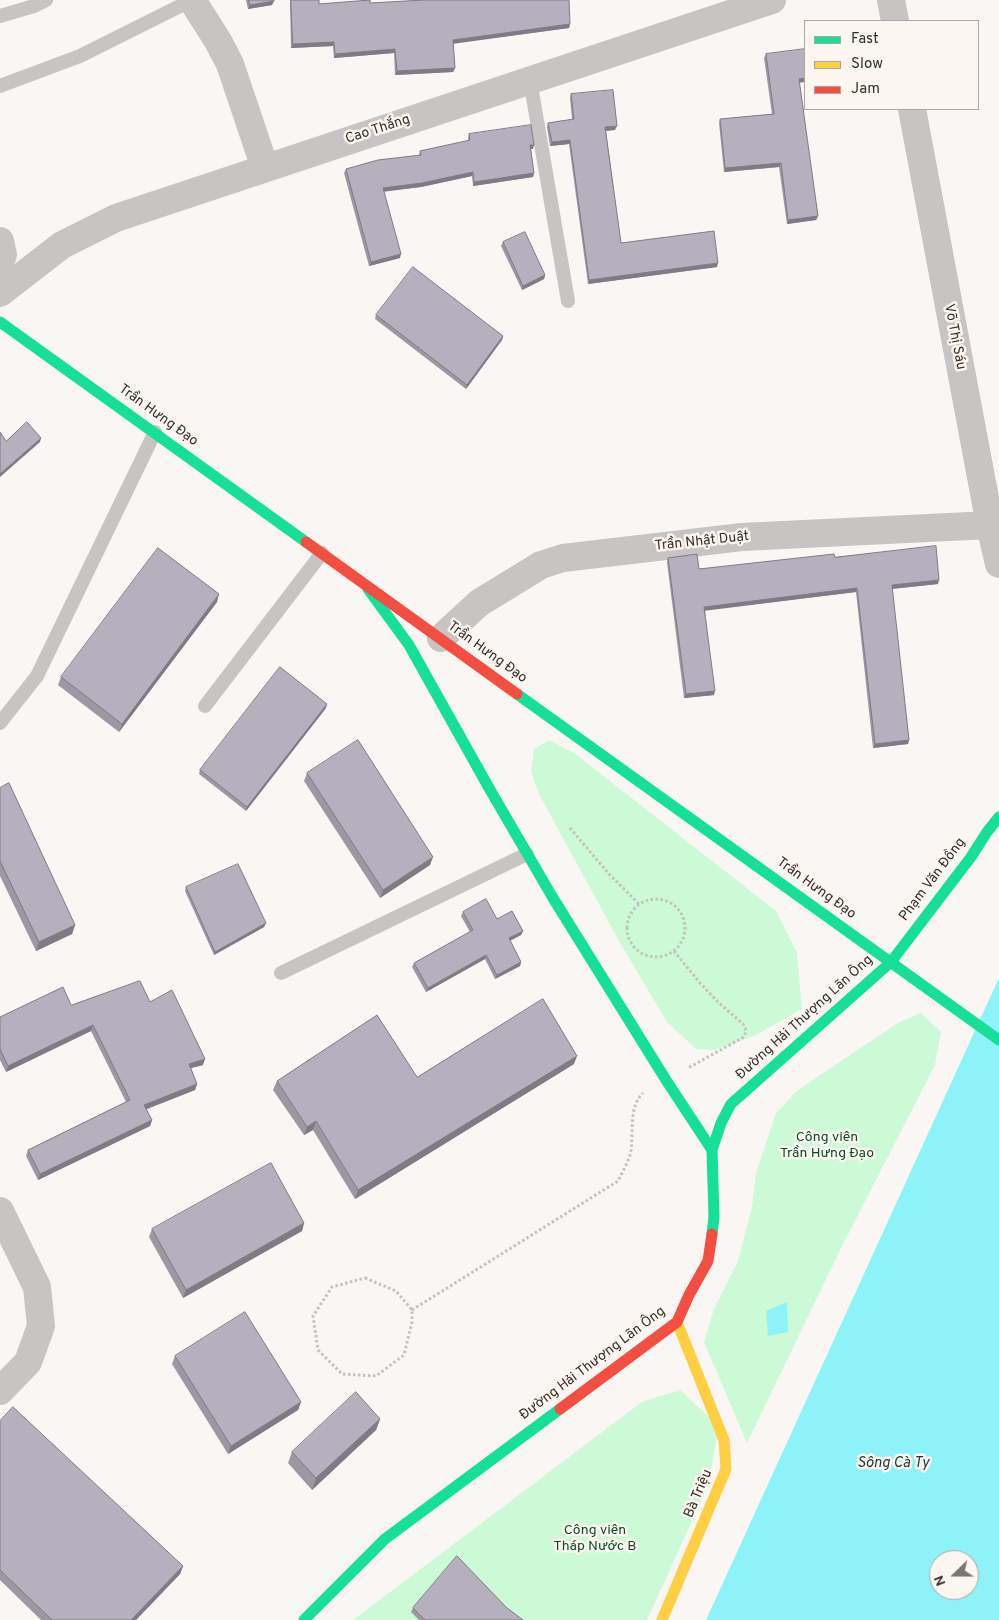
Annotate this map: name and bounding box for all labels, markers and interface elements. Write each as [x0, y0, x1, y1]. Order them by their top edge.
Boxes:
legend [804, 20, 979, 110]
text: Fast [851, 30, 879, 49]
text: Slow [851, 55, 883, 74]
text: Jam [851, 80, 880, 99]
street label: Cao Thắng [343, 112, 413, 148]
street label: Võ Thị Sáu [939, 303, 969, 371]
street label: Trần Hưng Đạo [115, 382, 201, 450]
street label: Trần Nhật Duật [654, 529, 750, 555]
street label: Trần Hưng Đạo [444, 619, 530, 687]
street label: Phạm Văn Đồng [896, 835, 970, 925]
street label: Trần Hưng Đạo [773, 855, 859, 923]
street label: Đường Hải Thượng Lãn Ông [733, 952, 877, 1084]
park label: Công viên Trần Hưng Đạo [780, 1130, 874, 1162]
street label: Đường Hải Thượng Lãn Ông [517, 1304, 669, 1424]
water label: Sông Cà Ty [857, 1455, 929, 1473]
street label: Bà Triệu [681, 1467, 717, 1521]
park label: Công viên Tháp Nước B [553, 1523, 637, 1555]
north arrow [929, 1550, 979, 1600]
text: N [931, 1573, 950, 1588]

